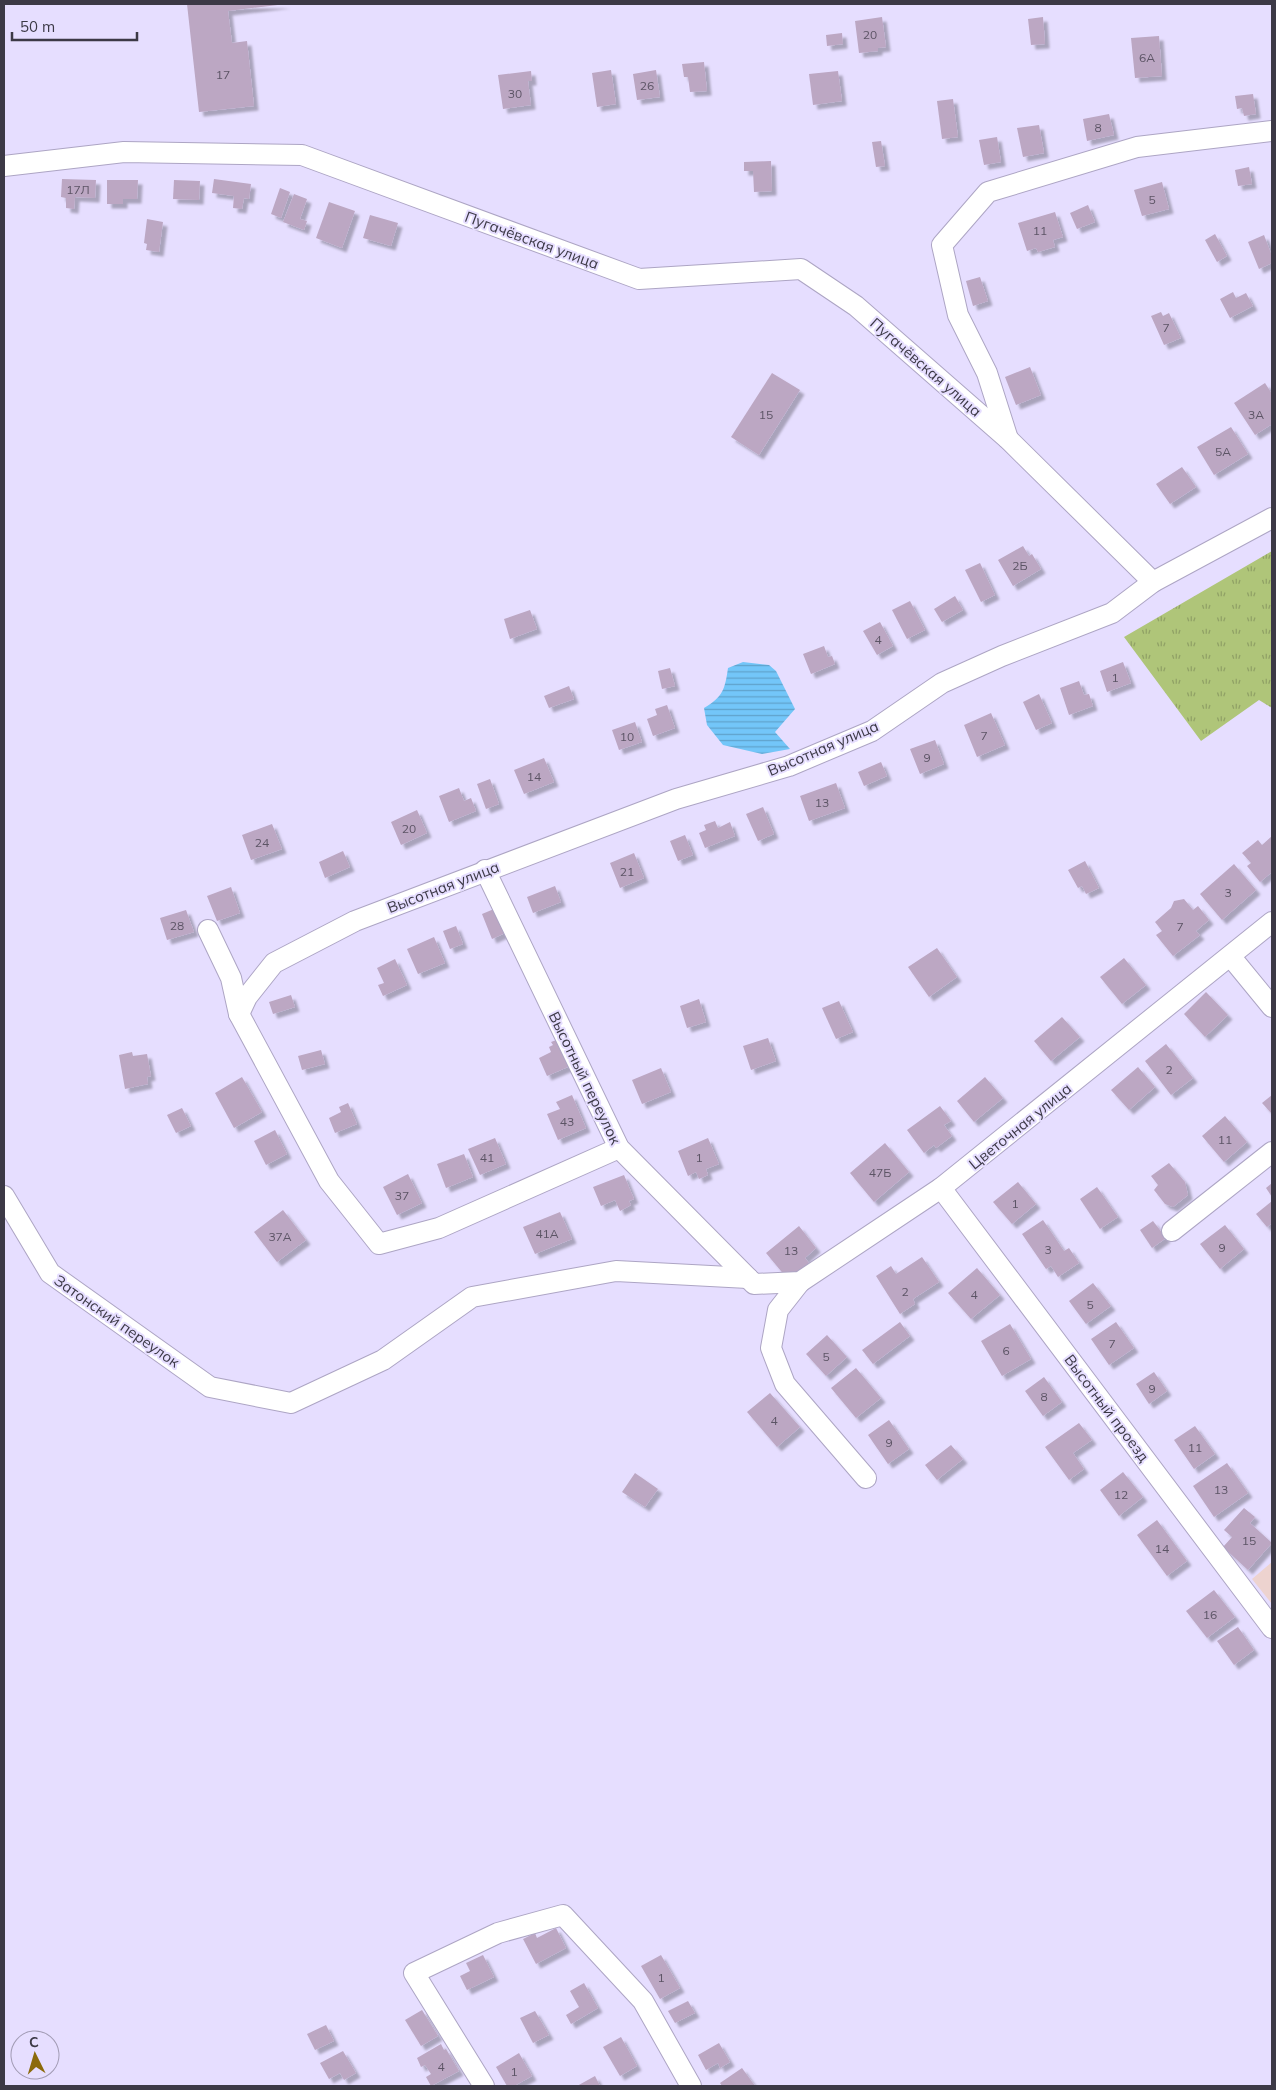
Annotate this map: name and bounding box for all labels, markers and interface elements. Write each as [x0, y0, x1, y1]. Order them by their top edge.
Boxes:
scale bar [12, 10, 138, 42]
text: 50 m [20, 17, 55, 36]
house number: 20 [863, 27, 877, 42]
house number: 6А [1139, 50, 1155, 65]
house number: 17 [216, 67, 230, 82]
house number: 26 [640, 78, 654, 93]
house number: 30 [508, 86, 522, 101]
house number: 8 [1094, 120, 1102, 135]
house number: 17Л [66, 182, 90, 197]
house number: 5 [1148, 192, 1156, 207]
street label: Пугачёвская улица [462, 207, 602, 273]
house number: 11 [1033, 223, 1047, 238]
street label: Пугачёвская улица [866, 314, 986, 420]
house number: 7 [1162, 320, 1170, 335]
house number: 15 [759, 407, 773, 422]
house number: 3А [1248, 407, 1264, 422]
house number: 5А [1215, 444, 1231, 459]
house number: 2Б [1012, 558, 1028, 573]
house number: 4 [874, 632, 882, 647]
house number: 1 [1111, 670, 1119, 685]
street label: Высотная улица [765, 716, 881, 780]
house number: 7 [980, 728, 988, 743]
house number: 10 [620, 729, 634, 744]
house number: 9 [923, 750, 931, 765]
house number: 14 [527, 769, 541, 784]
house number: 13 [815, 795, 829, 810]
house number: 20 [402, 821, 416, 836]
house number: 24 [255, 835, 269, 850]
street label: Высотная улица [384, 857, 502, 917]
house number: 21 [620, 864, 634, 879]
house number: 3 [1224, 885, 1232, 900]
house number: 28 [170, 918, 184, 933]
house number: 7 [1176, 919, 1184, 934]
street label: Высотный переулок [545, 1009, 626, 1148]
house number: 2 [1165, 1062, 1173, 1077]
street label: Цветочная улица [965, 1079, 1075, 1173]
house number: 43 [560, 1114, 574, 1129]
house number: 11 [1218, 1132, 1232, 1147]
house number: 41 [480, 1150, 494, 1165]
house number: 1 [695, 1150, 703, 1165]
house number: 47Б [869, 1165, 891, 1180]
house number: 37 [395, 1188, 409, 1203]
house number: 1 [1011, 1196, 1019, 1211]
house number: 41А [535, 1226, 559, 1241]
house number: 37А [268, 1229, 292, 1244]
house number: 9 [1218, 1240, 1226, 1255]
house number: 3 [1044, 1242, 1052, 1257]
house number: 13 [784, 1243, 798, 1258]
street label: Затонский переулок [51, 1271, 184, 1372]
house number: 2 [901, 1284, 909, 1299]
house number: 4 [970, 1287, 978, 1302]
house number: 5 [1086, 1297, 1094, 1312]
house number: 7 [1108, 1336, 1116, 1351]
house number: 6 [1002, 1343, 1010, 1358]
house number: 5 [822, 1349, 830, 1364]
street label: Высотный проезд [1060, 1351, 1154, 1465]
house number: 9 [1148, 1381, 1156, 1396]
house number: 8 [1040, 1389, 1048, 1404]
house number: 4 [770, 1413, 778, 1428]
house number: 9 [885, 1435, 893, 1450]
house number: 11 [1188, 1440, 1202, 1455]
house number: 13 [1214, 1482, 1228, 1497]
house number: 12 [1114, 1487, 1128, 1502]
house number: 15 [1242, 1533, 1256, 1548]
house number: 14 [1155, 1541, 1169, 1556]
house number: 16 [1203, 1607, 1217, 1622]
house number: 1 [657, 1970, 665, 1985]
north arrow [10, 2030, 60, 2080]
text: С [28, 2033, 39, 2051]
house number: 4 [437, 2059, 445, 2074]
house number: 1 [510, 2064, 518, 2079]

